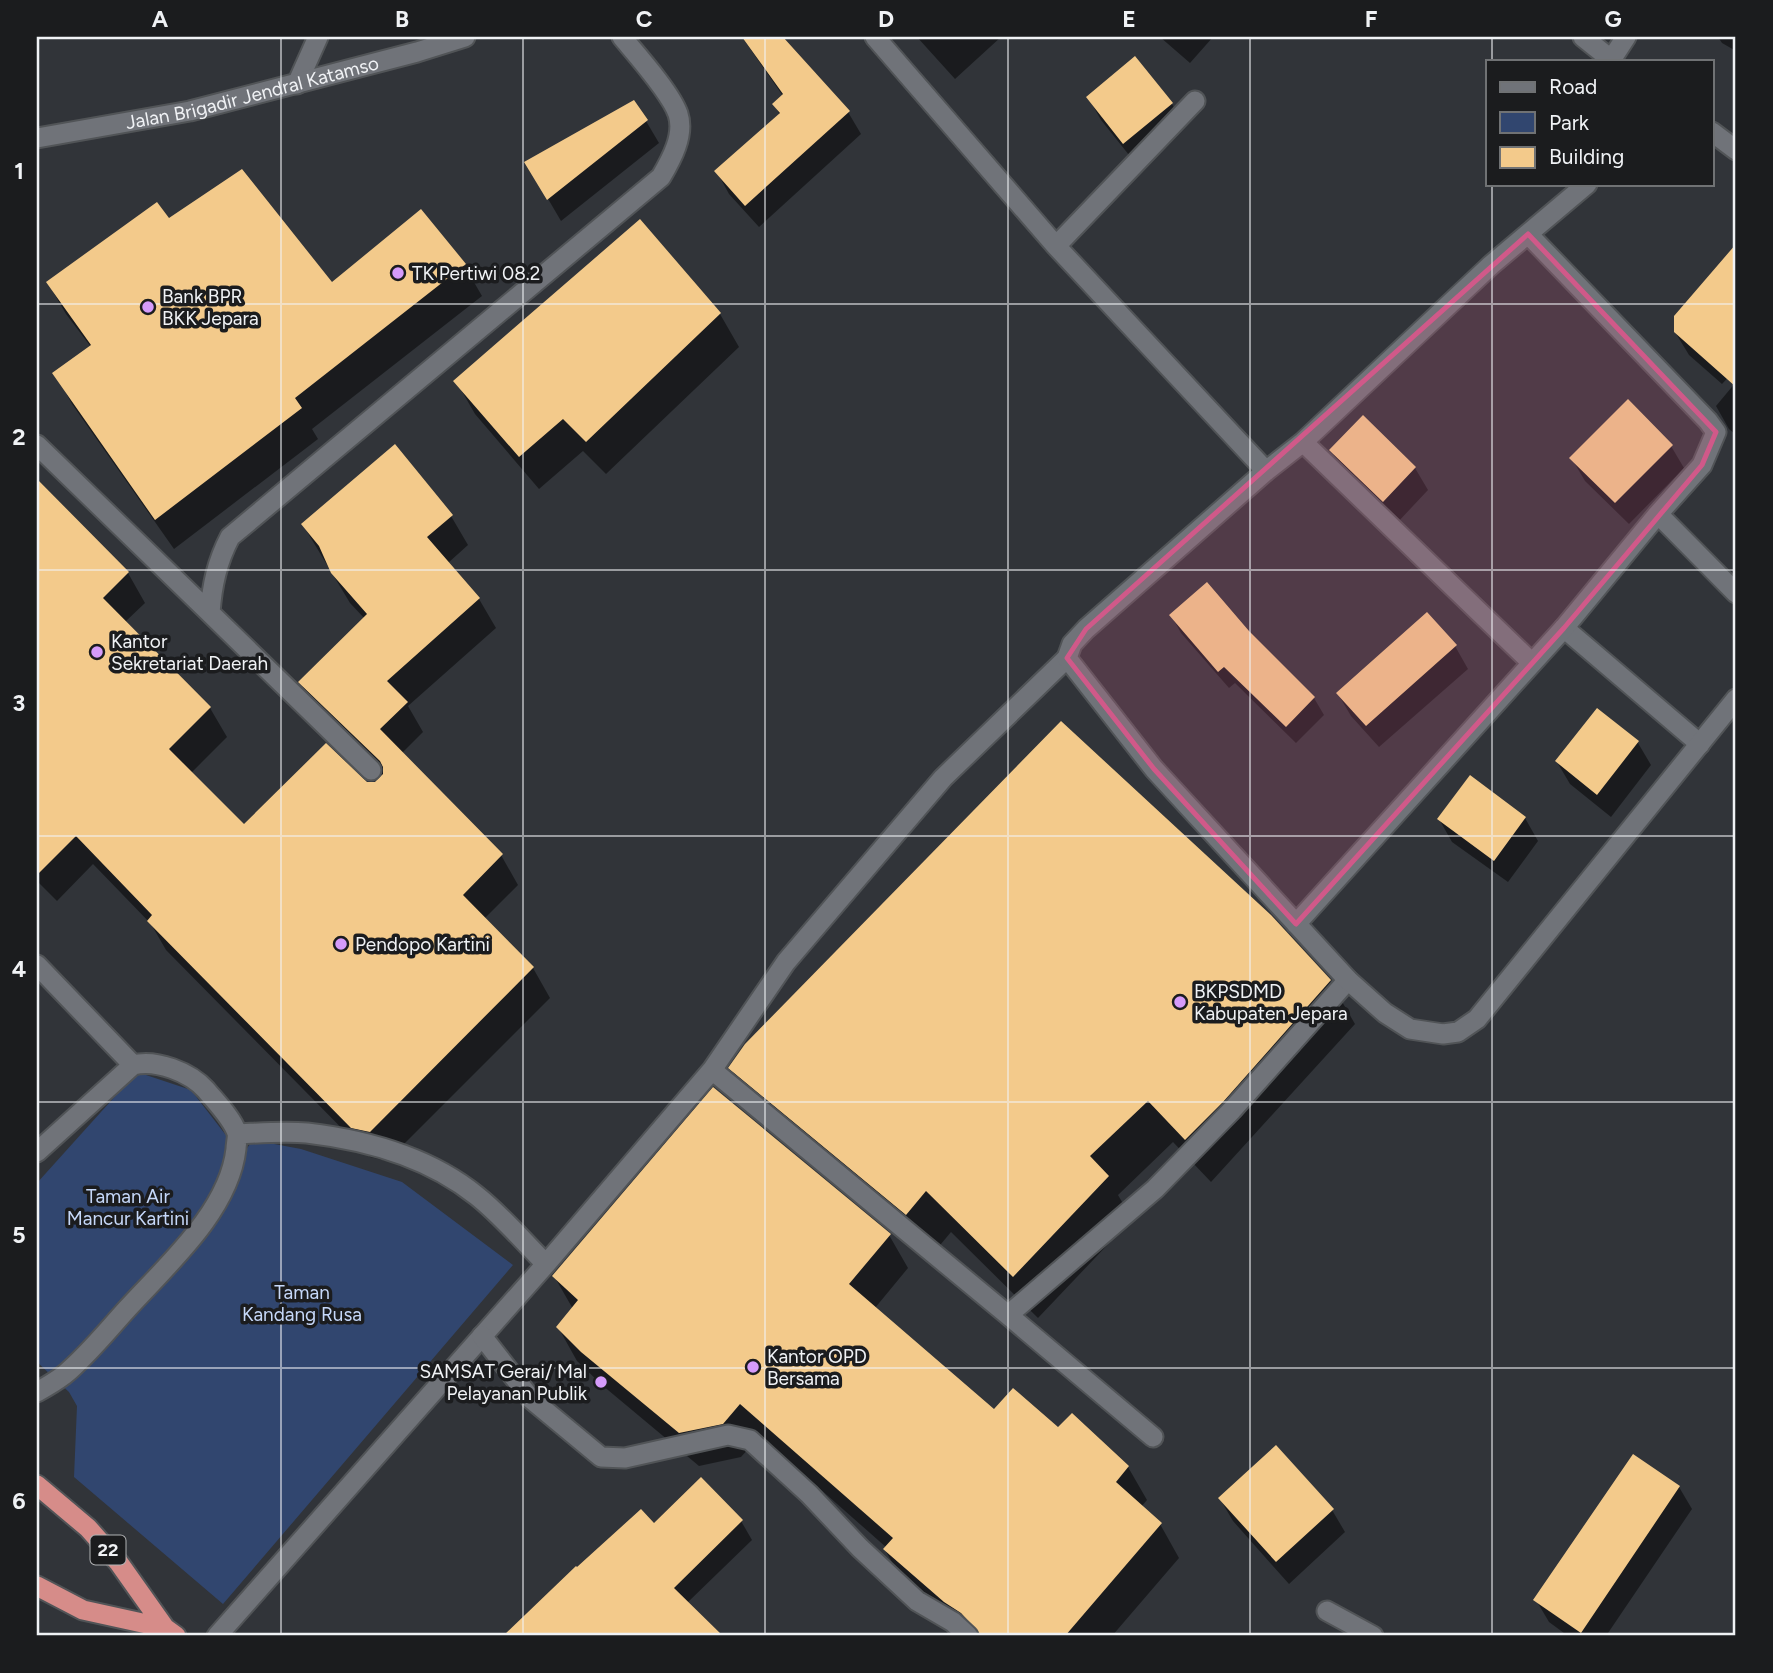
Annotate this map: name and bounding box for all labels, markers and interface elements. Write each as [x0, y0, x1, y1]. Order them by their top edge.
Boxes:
text: A [152, 5, 169, 33]
text: B [395, 5, 409, 33]
text: C [636, 5, 653, 33]
text: D [878, 5, 894, 33]
text: E [1122, 5, 1136, 33]
text: F [1365, 5, 1378, 33]
text: G [1604, 5, 1622, 33]
street label: Jalan Brigadir Jendral Katamso [124, 51, 381, 134]
legend [1486, 60, 1714, 186]
text: Road [1549, 74, 1597, 99]
text: Park [1549, 110, 1590, 135]
text: Building [1549, 144, 1624, 169]
text: 1 [14, 157, 24, 185]
place label: TK Pertiwi 08.2 [412, 262, 540, 285]
marker: TK Pertiwi 08.2 [390, 265, 406, 281]
place label: Bank BPR BKK Jepara [162, 285, 259, 330]
marker: Bank BPR BKK Jepara [140, 299, 156, 315]
text: 2 [12, 423, 26, 451]
place label: Kantor Sekretariat Daerah [111, 630, 268, 675]
marker: Kantor Sekretariat Daerah [89, 644, 105, 660]
text: 3 [13, 689, 25, 717]
place label: Pendopo Kartini [355, 933, 490, 956]
marker: Pendopo Kartini [333, 936, 349, 952]
text: 4 [12, 955, 26, 983]
place label: BKPSDMD Kabupaten Jepara [1194, 980, 1348, 1025]
marker: BKPSDMD Kabupaten Jepara [1172, 994, 1188, 1010]
park label: Taman Air Mancur Kartini [67, 1185, 189, 1230]
text: 5 [12, 1221, 26, 1249]
park label: Taman Kandang Rusa [242, 1281, 362, 1326]
place label: Kantor OPD Bersama [767, 1345, 867, 1390]
marker: Kantor OPD Bersama [745, 1359, 761, 1375]
place label: SAMSAT Gerai/ Mal Pelayanan Publik [420, 1360, 588, 1405]
marker: SAMSAT Gerai/ Mal Pelayanan Publik [593, 1374, 609, 1390]
text: 6 [12, 1487, 26, 1515]
road number: 22 [90, 1535, 126, 1564]

